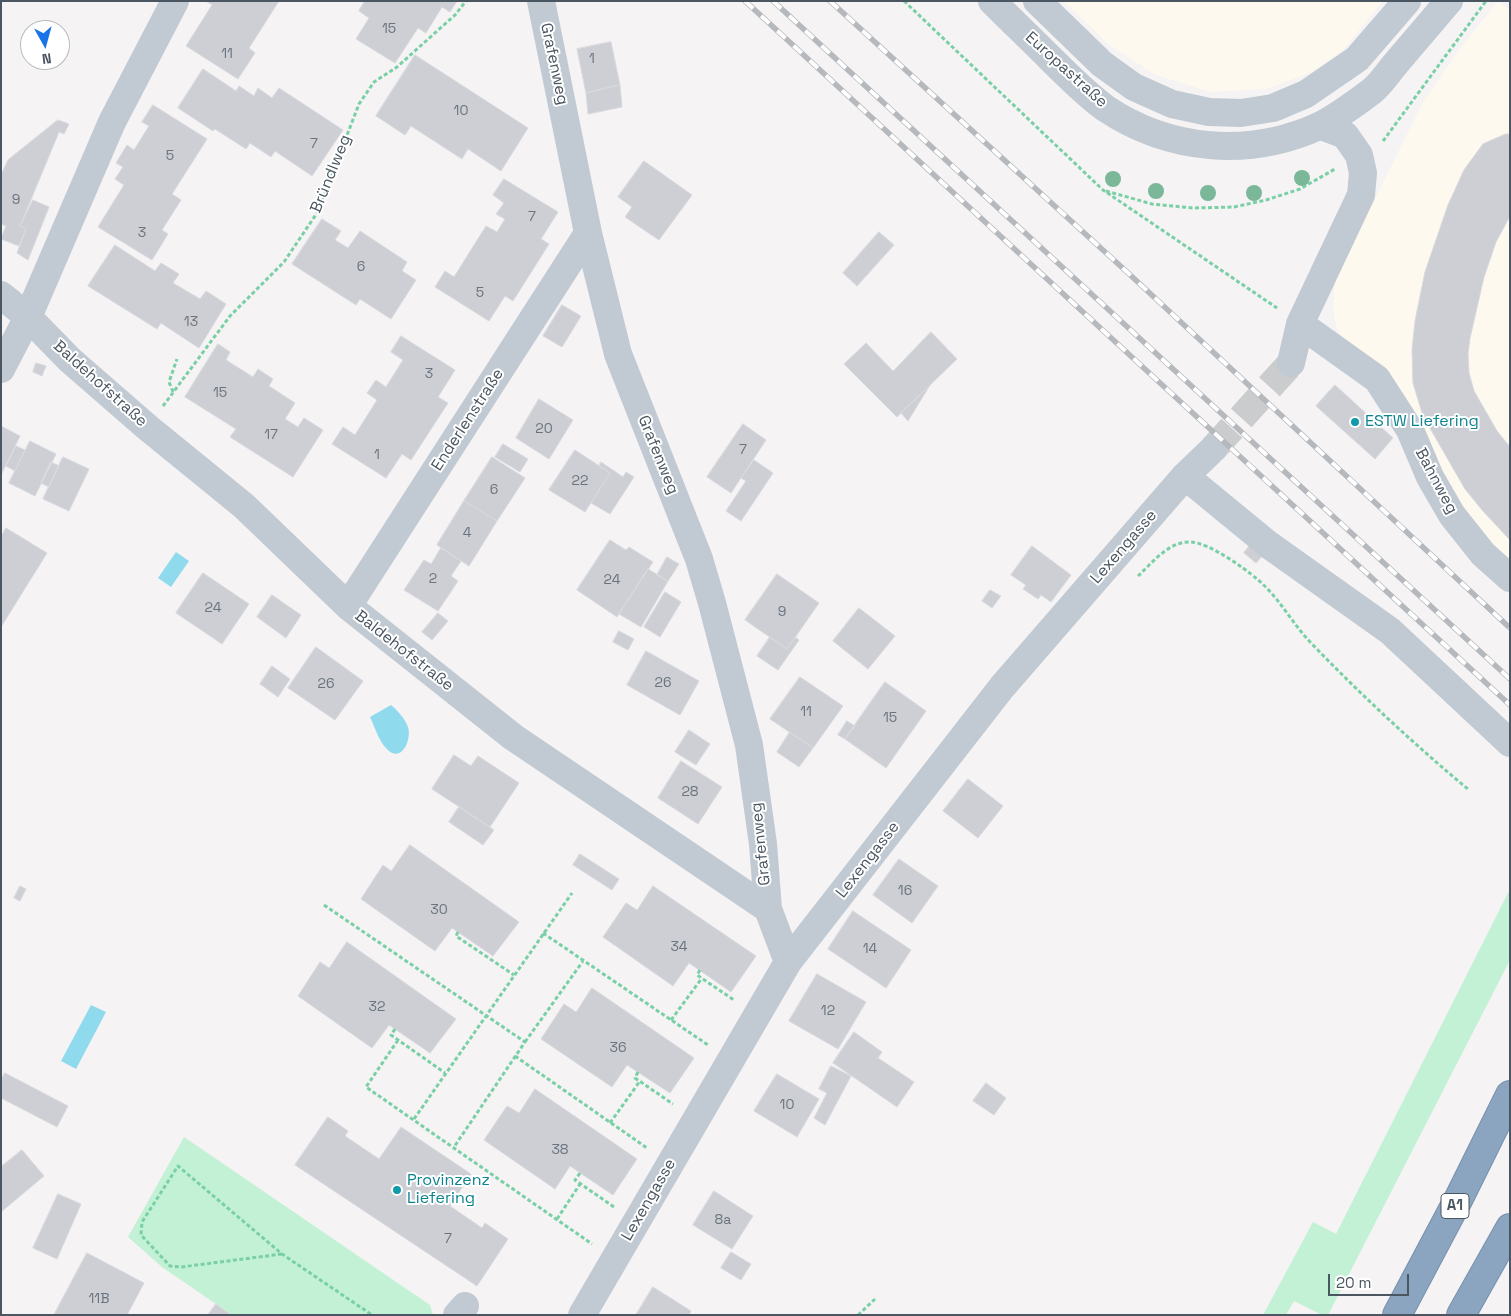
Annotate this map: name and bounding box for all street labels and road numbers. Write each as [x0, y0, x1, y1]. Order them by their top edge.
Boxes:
street label: Grafenweg [536, 21, 572, 107]
street label: Europastraße [1021, 28, 1111, 112]
street label: Bründlweg [307, 132, 355, 216]
street label: Baldehofstraße [49, 337, 151, 431]
street label: Enderlenstraße [428, 365, 508, 475]
street label: Grafenweg [633, 413, 683, 497]
street label: Bahnweg [1411, 445, 1461, 517]
street label: Lexengasse [1087, 506, 1161, 588]
street label: Baldehofstraße [351, 607, 457, 695]
street label: Grafenweg [747, 802, 775, 886]
street label: Lexengasse [832, 818, 904, 902]
street label: Lexengasse [618, 1156, 680, 1244]
road number: A1 [1441, 1194, 1469, 1218]

